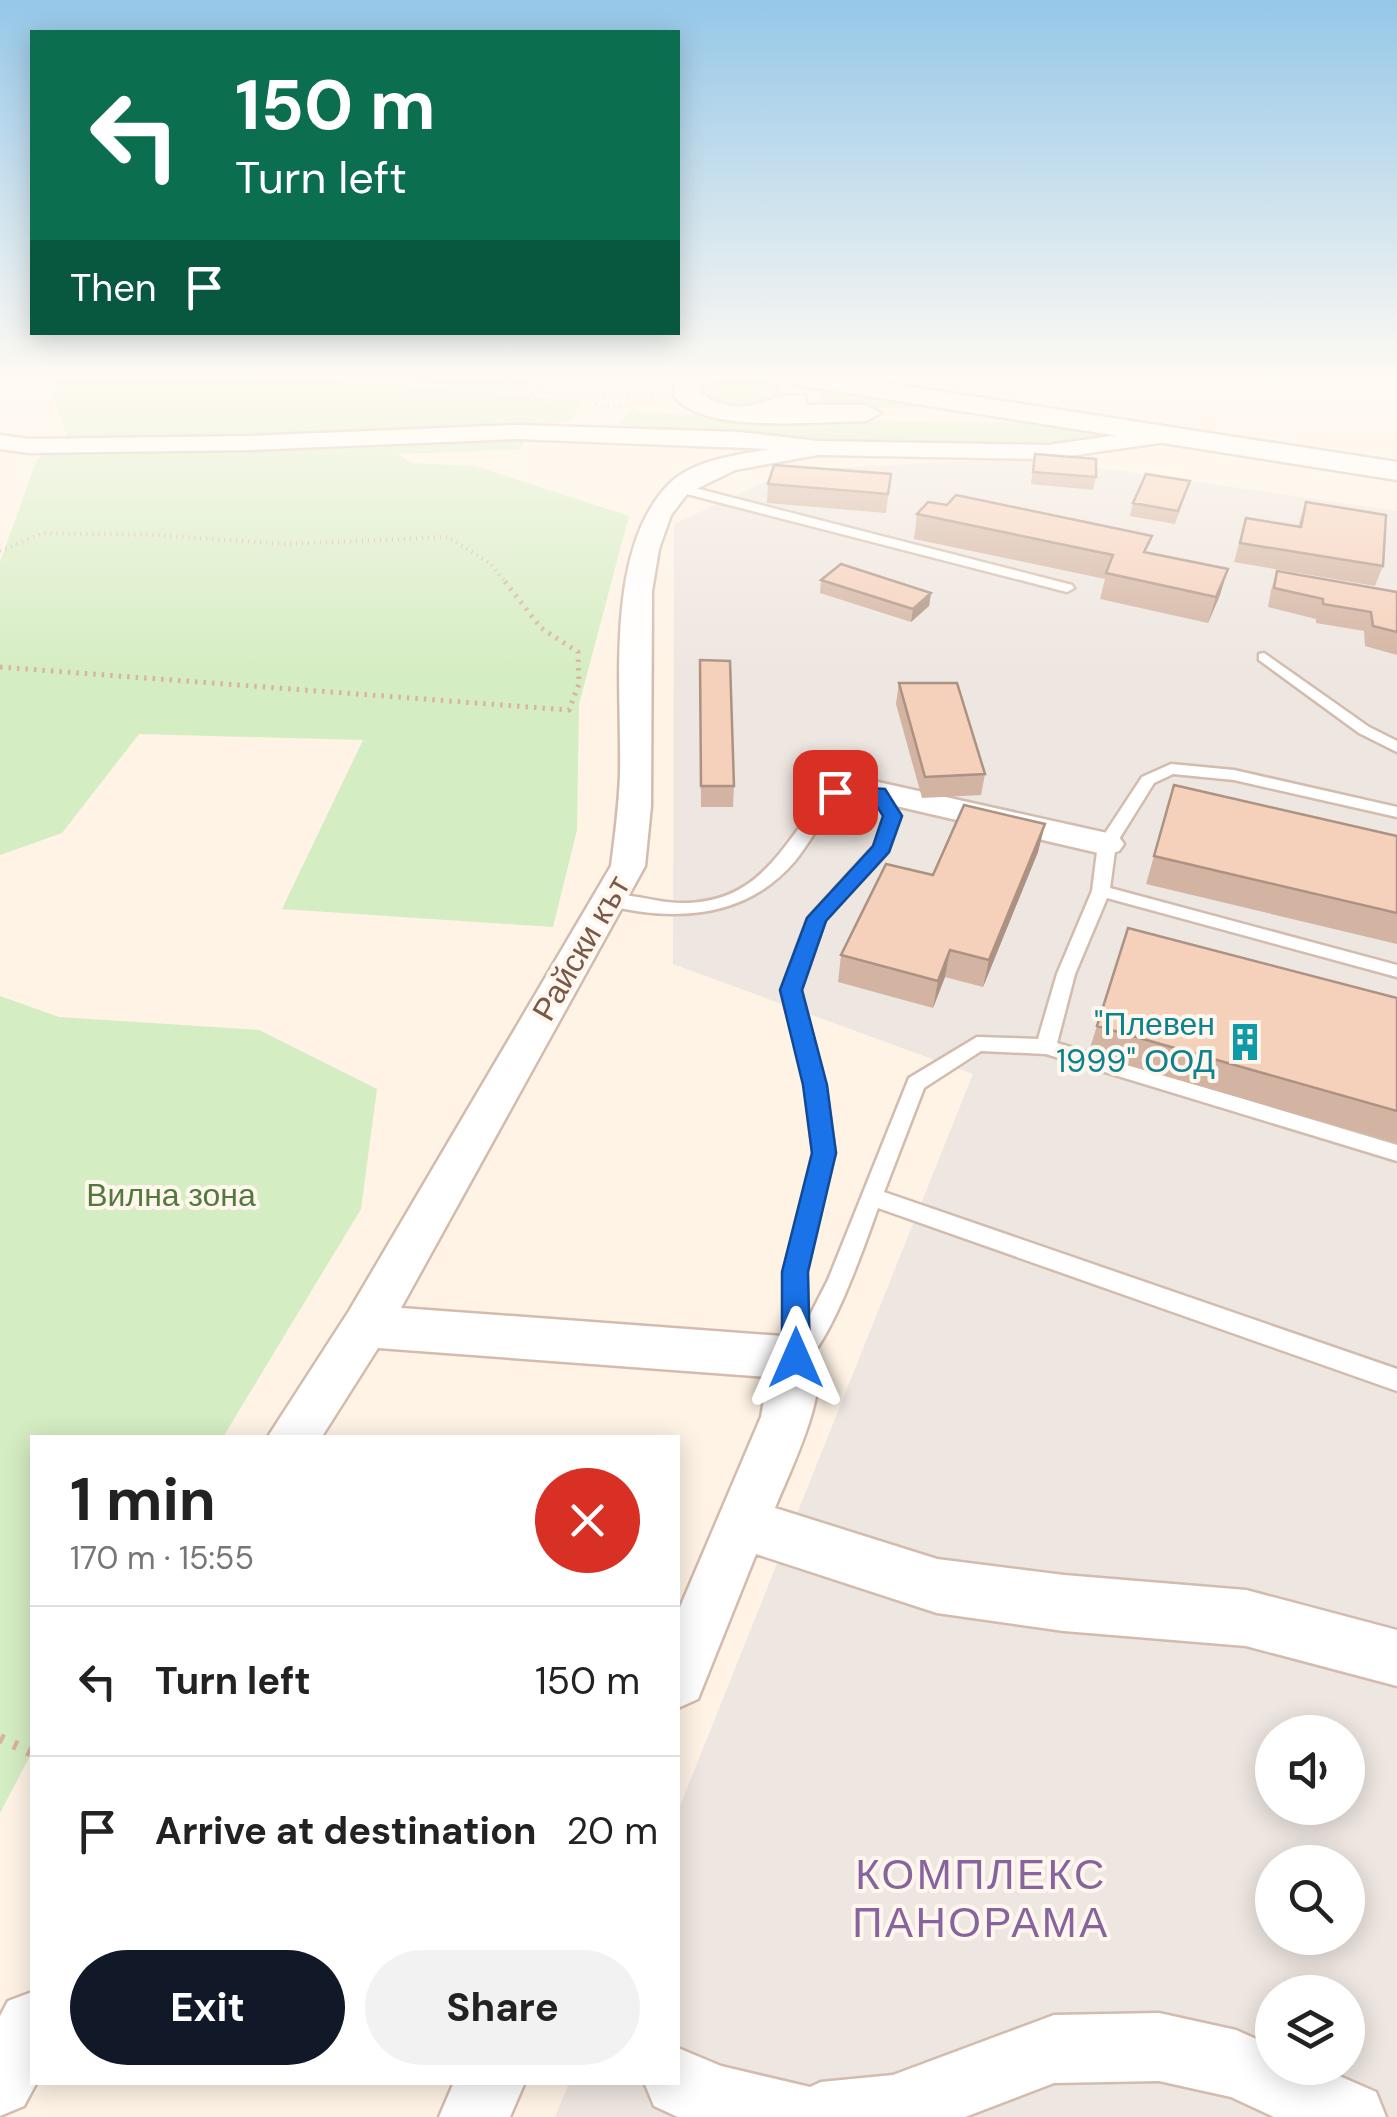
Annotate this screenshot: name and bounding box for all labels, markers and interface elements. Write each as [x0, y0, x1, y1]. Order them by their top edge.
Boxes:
text: 150 m [235, 60, 436, 151]
icon: left [70, 70, 200, 200]
text: Turn left [235, 148, 407, 207]
icon: arrive [177, 260, 232, 315]
text: Then [70, 263, 157, 313]
pin [793, 750, 878, 835]
icon: arrive [808, 765, 863, 820]
street label: Райски кът [523, 867, 640, 1028]
place label: "Плевен 1999" ООД [1056, 1003, 1215, 1082]
building icon: "Плевен 1999" ООД [1224, 1021, 1266, 1063]
park label: Вилна зона [86, 1174, 256, 1216]
position arrow [744, 1306, 848, 1410]
text: 1 min [70, 1460, 216, 1539]
button: close [535, 1468, 640, 1573]
text: 170 m · 15:55 [70, 1537, 254, 1579]
icon: left [70, 1654, 125, 1709]
text: Turn left [155, 1656, 311, 1706]
text: 150 m [535, 1656, 640, 1706]
map controls [1255, 1715, 1365, 2085]
button: sound [1255, 1715, 1365, 1825]
icon: arrive [70, 1804, 125, 1859]
text: Arrive at destination [155, 1806, 537, 1856]
text: 20 m [567, 1806, 658, 1856]
button: search [1255, 1845, 1365, 1955]
district label: КОМПЛЕКС ПАНОРАМА [852, 1847, 1110, 1950]
button: Exit [70, 1950, 345, 2065]
button: Share [365, 1950, 640, 2065]
button: layers [1255, 1975, 1365, 2085]

